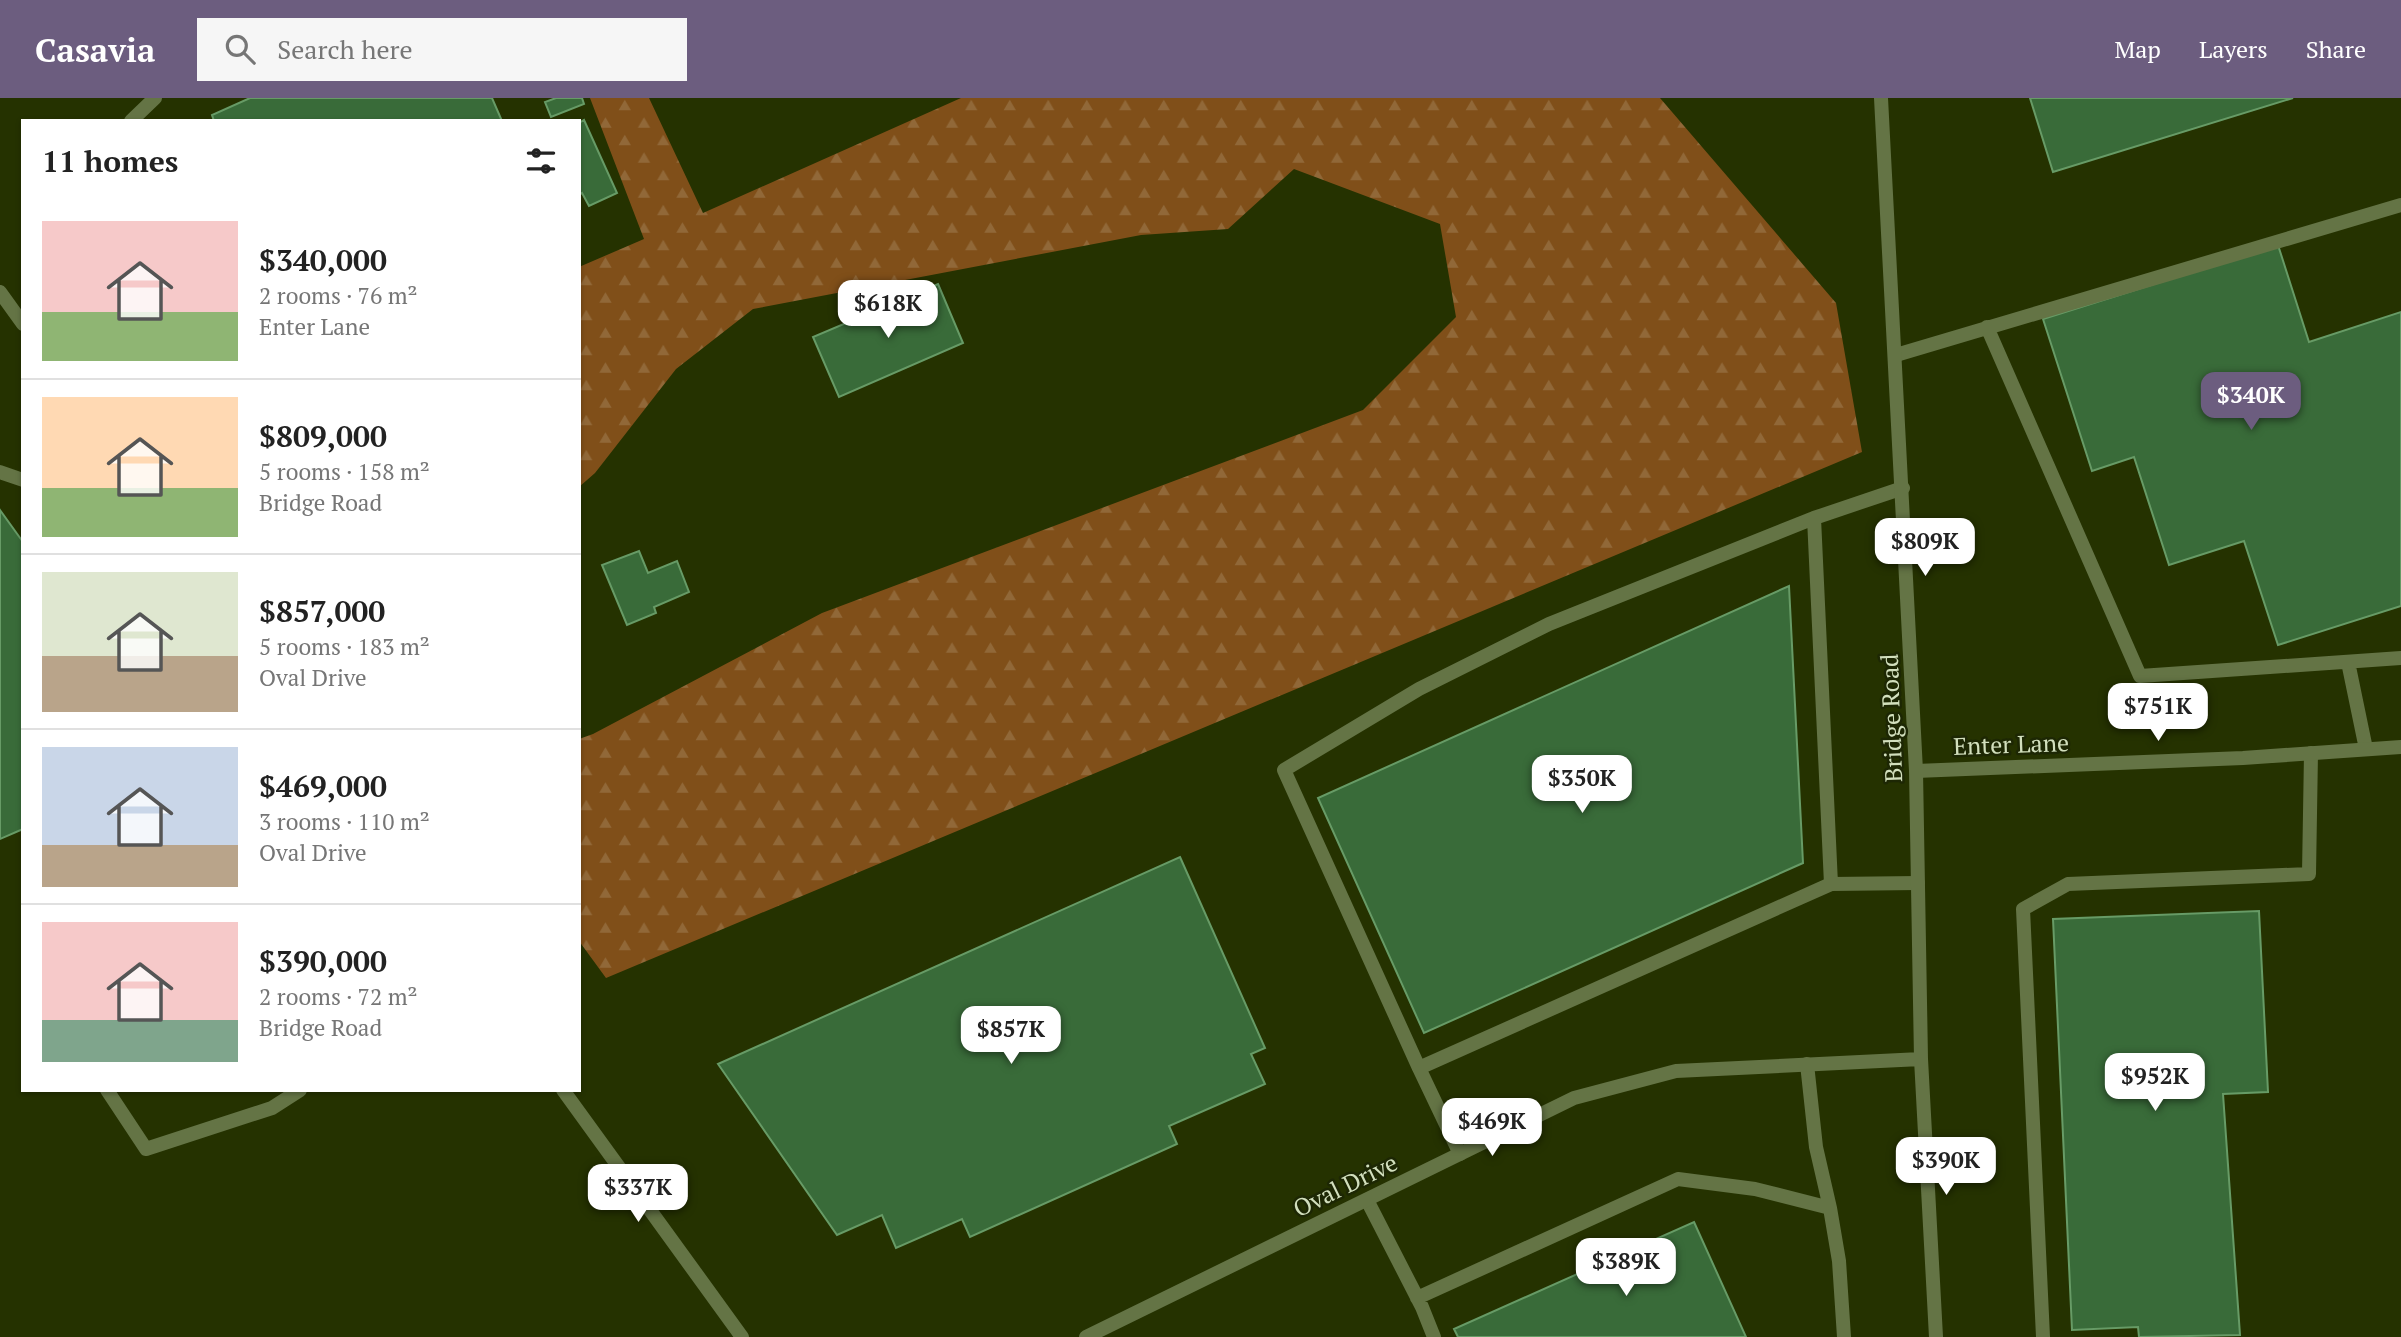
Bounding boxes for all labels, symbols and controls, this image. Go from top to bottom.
search box [197,18,687,81]
text: Casavia [35,28,155,71]
icon: search [221,30,259,68]
text: Search here [277,32,413,66]
text: Map [2114,33,2161,65]
text: Layers [2199,33,2268,65]
text: Share [2306,33,2366,65]
text: 11 homes [42,141,178,181]
icon: filters [522,142,560,180]
text: $340,000 [259,240,387,280]
icon: home [98,249,182,333]
text: 2 rooms · 76 m² [259,280,418,311]
pin: $618K [839,280,937,340]
text: $618K [854,287,922,318]
text: Enter Lane [259,311,370,342]
pin: $340K [2202,372,2300,432]
text: $340K [2217,379,2285,410]
text: $809,000 [259,416,387,456]
icon: home [98,425,182,509]
text: 5 rooms · 158 m² [259,456,430,487]
text: Bridge Road [259,487,382,518]
pin: $809K [1876,518,1974,578]
text: $809K [1891,525,1959,556]
text: $857,000 [259,591,385,631]
icon: home [98,600,182,684]
text: 5 rooms · 183 m² [259,631,430,662]
street label: Bridge Road [1873,653,1909,783]
text: Oval Drive [259,662,367,693]
pin: $751K [2109,684,2207,743]
text: $751K [2124,690,2192,721]
street label: Enter Lane [1953,726,2069,762]
pin: $350K [1533,756,1631,815]
text: $350K [1548,762,1616,793]
text: $469,000 [259,766,387,806]
icon: home [98,775,182,859]
text: 3 rooms · 110 m² [259,806,430,837]
text: Oval Drive [259,837,367,868]
text: $390,000 [259,941,387,981]
icon: home [98,950,182,1034]
text: 2 rooms · 72 m² [259,981,418,1012]
pin: $857K [962,1006,1060,1066]
text: Bridge Road [259,1012,382,1043]
text: $857K [977,1013,1045,1044]
pin: $952K [2106,1054,2204,1113]
text: $952K [2121,1060,2189,1091]
pin: $469K [1443,1098,1541,1158]
text: $469K [1458,1105,1526,1136]
pin: $390K [1897,1138,1995,1197]
text: $390K [1912,1144,1980,1175]
street label: Oval Drive [1287,1146,1403,1224]
pin: $337K [589,1164,687,1224]
text: $337K [604,1171,672,1202]
pin: $389K [1577,1238,1675,1298]
text: $389K [1592,1245,1660,1276]

